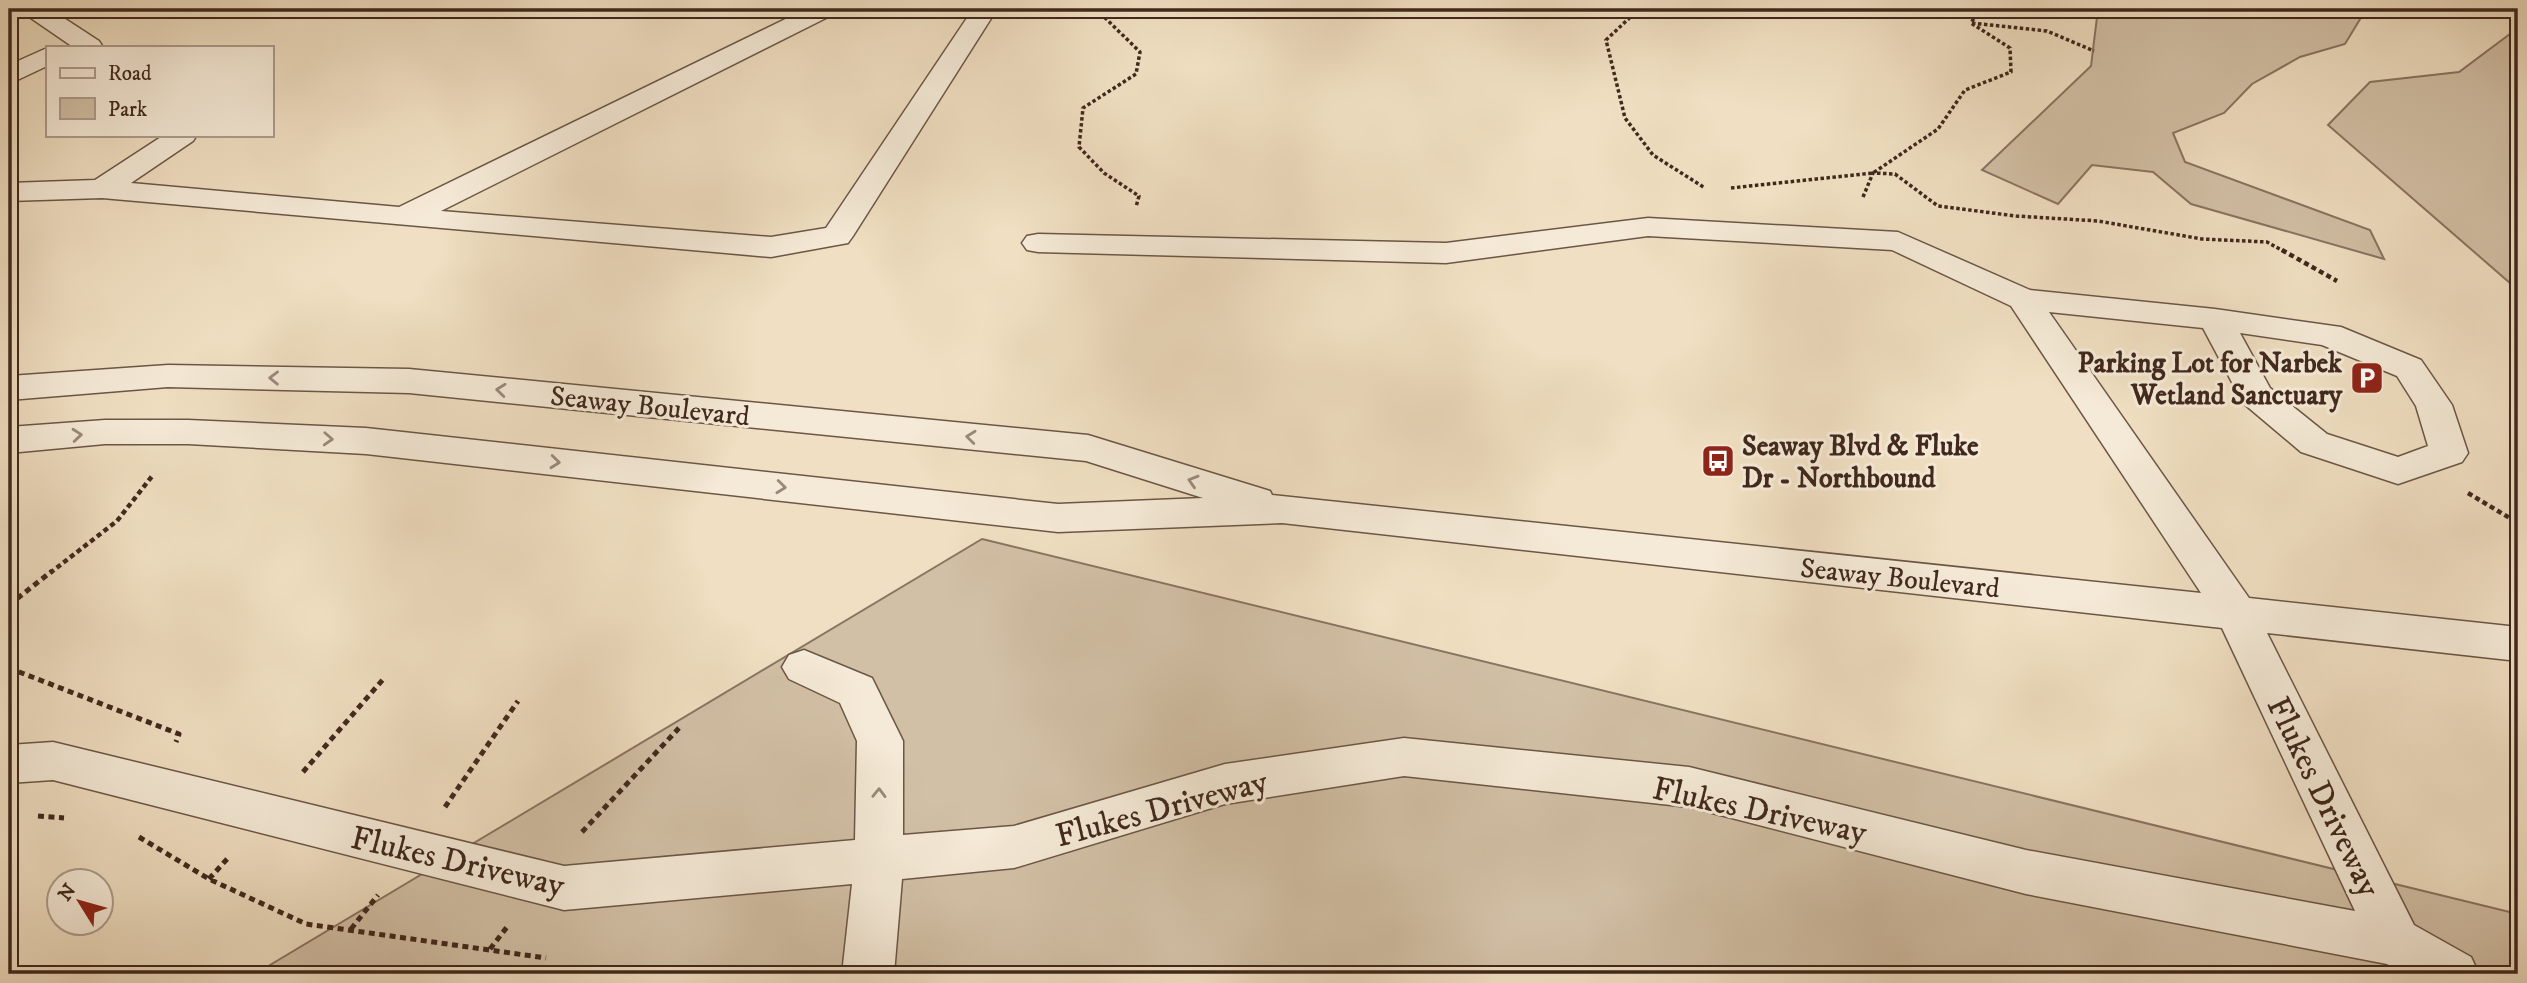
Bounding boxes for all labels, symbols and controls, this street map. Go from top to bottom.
legend [46,46,273,136]
text: Road [108,61,152,87]
text: Park [108,97,148,123]
place label: Parking Lot for Narbek Wetland Sanctuary [2078,346,2343,413]
parking icon: Parking Lot for Narbek Wetland Sanctuary [2348,359,2386,397]
one-way arrow [268,370,279,386]
street label: Seaway Boulevard [548,379,751,434]
one-way arrow [495,383,506,398]
one-way arrow [72,428,83,443]
place label: Seaway Blvd & Fluke Dr - Northbound [1742,429,1979,496]
one-way arrow [965,430,976,445]
one-way arrow [323,431,334,446]
bus stop icon: Seaway Blvd & Fluke Dr - Northbound [1699,442,1737,480]
one-way arrow [549,454,561,469]
one-way arrow [1187,475,1199,490]
one-way arrow [776,479,787,494]
street label: Seaway Boulevard [1798,551,2001,606]
street label: Flukes Driveway [2257,690,2389,904]
street label: Flukes Driveway [1051,761,1272,857]
street label: Flukes Driveway [1649,769,1871,854]
one-way arrow [872,787,887,798]
street label: Flukes Driveway [347,818,568,907]
north arrow [46,867,116,937]
text: N [54,879,82,906]

